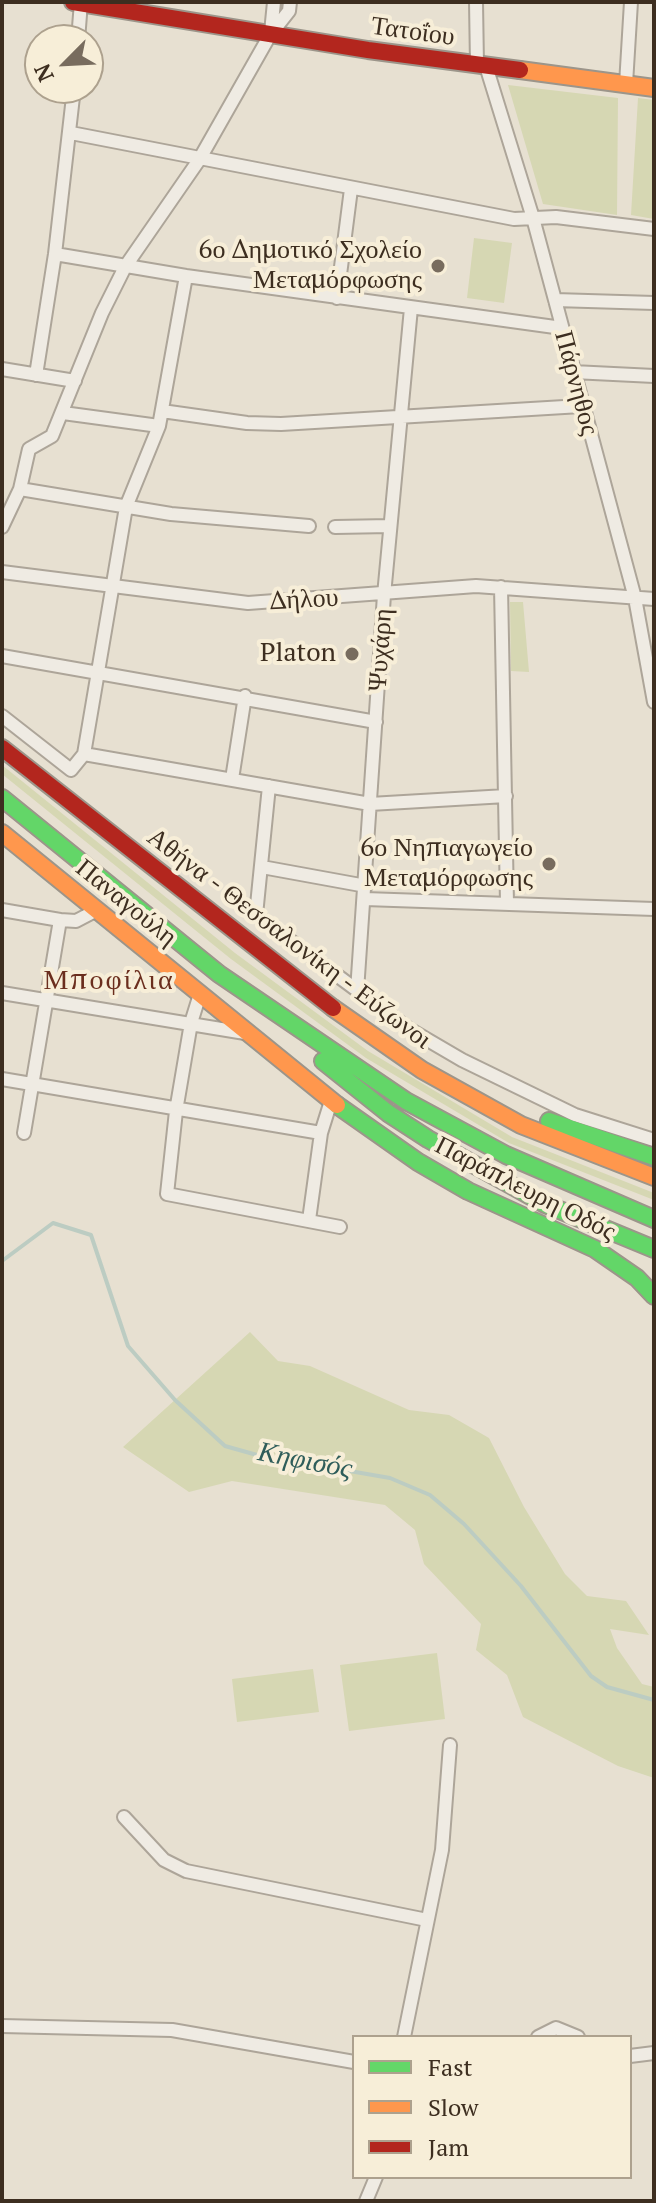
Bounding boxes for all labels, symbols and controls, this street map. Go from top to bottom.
street label: Τατοΐου [369,11,457,53]
north arrow [24,24,104,104]
text: N [27,60,60,87]
place label: 6ο Δημοτικό Σχολείο Μεταμόρφωσης [199,235,422,296]
marker: 6ο Δημοτικό Σχολείο Μεταμόρφωσης [429,257,447,275]
street label: Πάρνηθος [547,328,605,438]
street label: Δήλου [269,583,339,617]
street label: Ψυχάρη [363,607,399,693]
place label: Platon [260,638,336,670]
marker: Platon [343,645,361,663]
street label: Αθήνα - Θεσσαλονίκη - Εύζωνοι [141,822,437,1056]
place label: 6ο Νηπιαγωγείο Μεταμόρφωσης [360,833,533,894]
street label: Παναγούλη [69,853,183,953]
marker: 6ο Νηπιαγωγείο Μεταμόρφωσης [540,855,558,873]
district label: Μποφίλια [43,964,175,998]
street label: Παράπλευρη Οδός [429,1130,621,1248]
water label: Κηφισός [255,1435,355,1487]
legend [352,2035,632,2179]
text: Fast [428,2051,472,2083]
text: Slow [428,2091,479,2123]
text: Jam [428,2131,469,2163]

